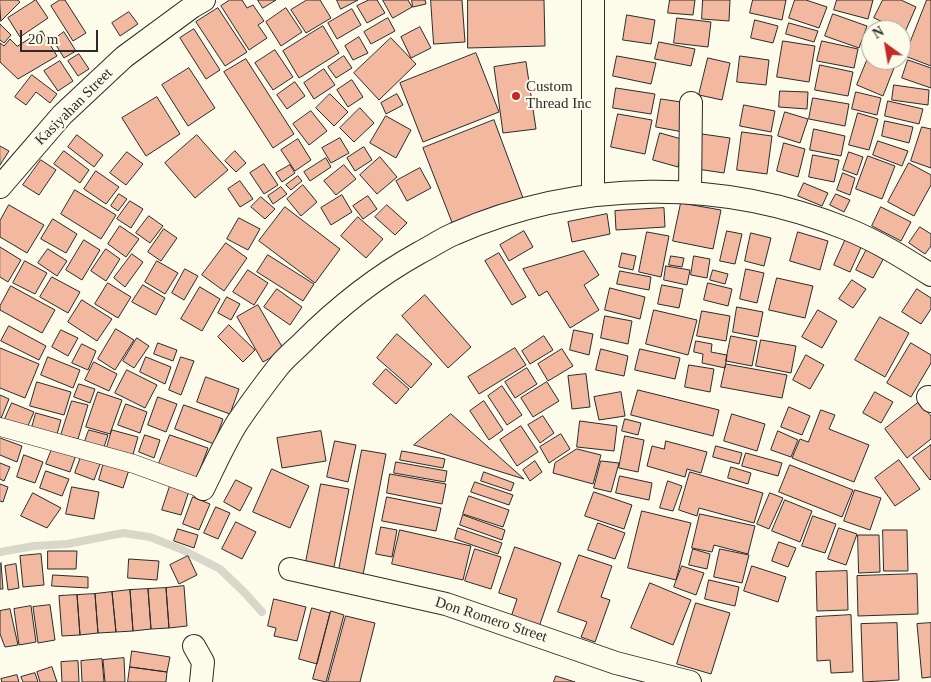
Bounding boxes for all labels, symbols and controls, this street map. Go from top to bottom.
scale bar [22,20,100,52]
north arrow [861,20,911,70]
text: N [870,24,887,42]
text: 20 m [28,31,58,47]
street label: Kasiyahan Street [32,65,116,149]
place label: Custom Thread Inc [526,78,591,113]
marker: Custom Thread Inc [510,90,522,102]
street label: Don Romero Street [433,593,549,647]

